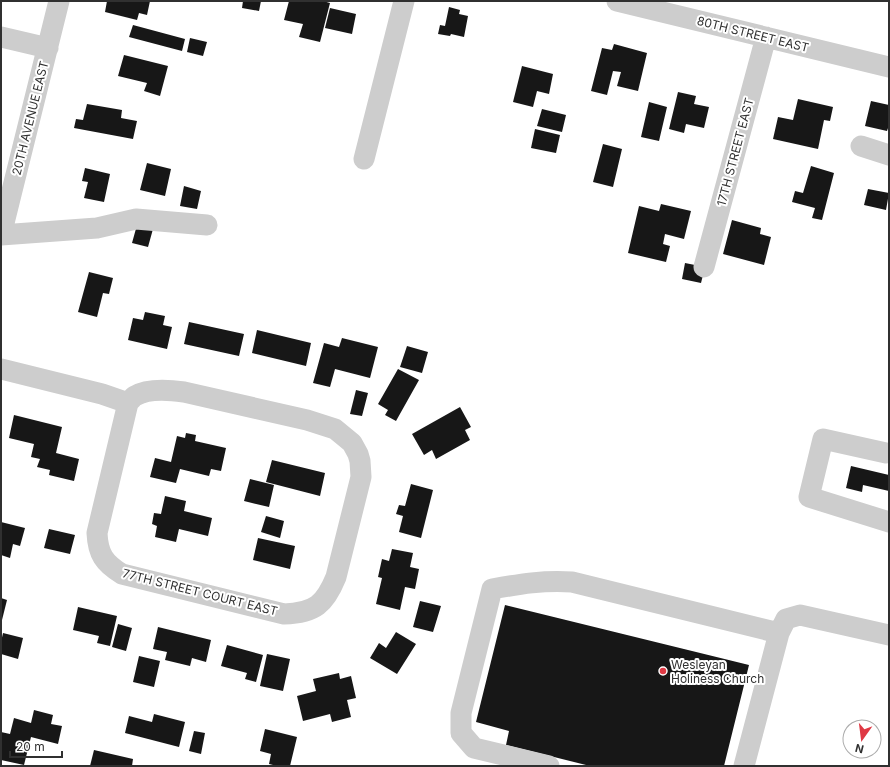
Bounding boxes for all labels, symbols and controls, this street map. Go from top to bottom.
street label: 80TH STREET EAST [696,13,811,55]
street label: 20TH AVENUE EAST [9,59,52,177]
street label: 17TH STREET EAST [713,96,757,208]
street label: 77TH STREET COURT EAST [121,565,279,619]
place label: Wesleyan Holiness Church [671,657,764,686]
marker: Wesleyan Holiness Church [658,666,668,676]
north arrow [842,719,882,759]
scale bar [10,733,62,759]
text: 20 m [16,739,45,754]
text: N [854,741,865,757]

